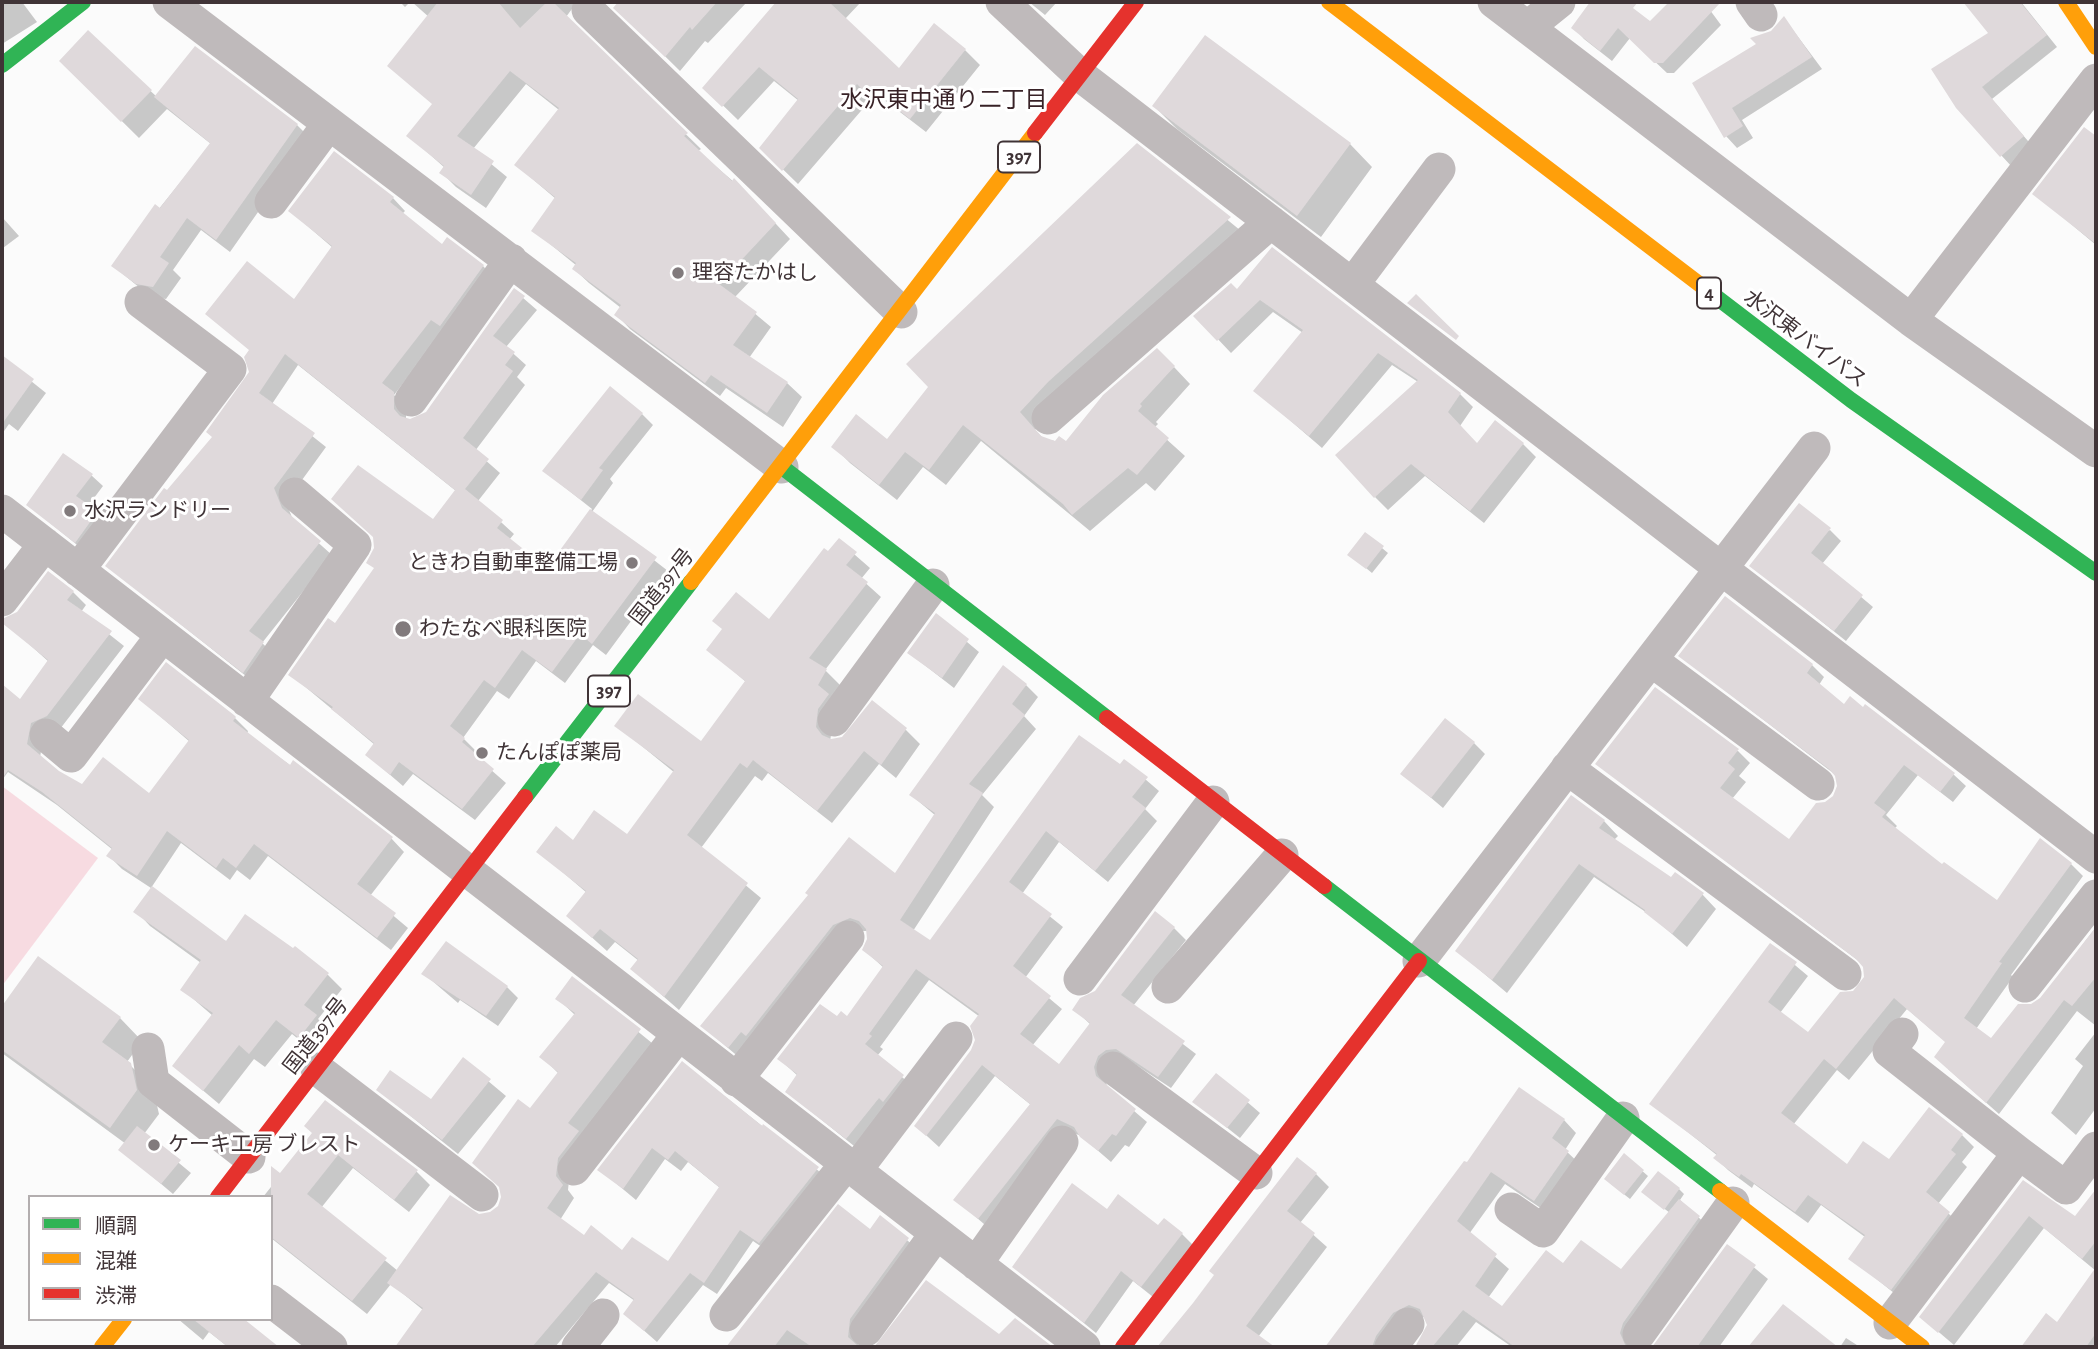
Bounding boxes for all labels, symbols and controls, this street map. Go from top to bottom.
district label: 水沢東中通り二丁目 [841,86,1047,114]
road number: 397 [998,141,1040,172]
place label: 理容たかはし [692,260,818,286]
marker: 理容たかはし [670,265,686,281]
road number: 4 [1697,278,1721,308]
street label: 水沢東バイパス [1739,285,1871,393]
place label: 水沢ランドリー [84,498,231,524]
marker: 水沢ランドリー [62,503,78,519]
street label: 国道397号 [624,544,700,630]
place label: ときわ自動車整備工場 [408,550,618,576]
marker: ときわ自動車整備工場 [624,555,640,571]
place label: わたなべ眼科医院 [419,616,587,642]
marker: わたなべ眼科医院 [393,619,413,639]
road number: 397 [588,676,630,706]
place label: たんぽぽ薬局 [496,740,622,766]
marker: たんぽぽ薬局 [474,745,490,761]
street label: 国道397号 [278,993,354,1079]
place label: ケーキ工房 ブレスト [168,1132,360,1158]
marker: ケーキ工房 ブレスト [146,1137,162,1153]
legend [28,1195,273,1321]
text: 順調 [95,1216,137,1237]
text: 混雑 [95,1251,137,1272]
text: 渋滞 [95,1286,137,1307]

